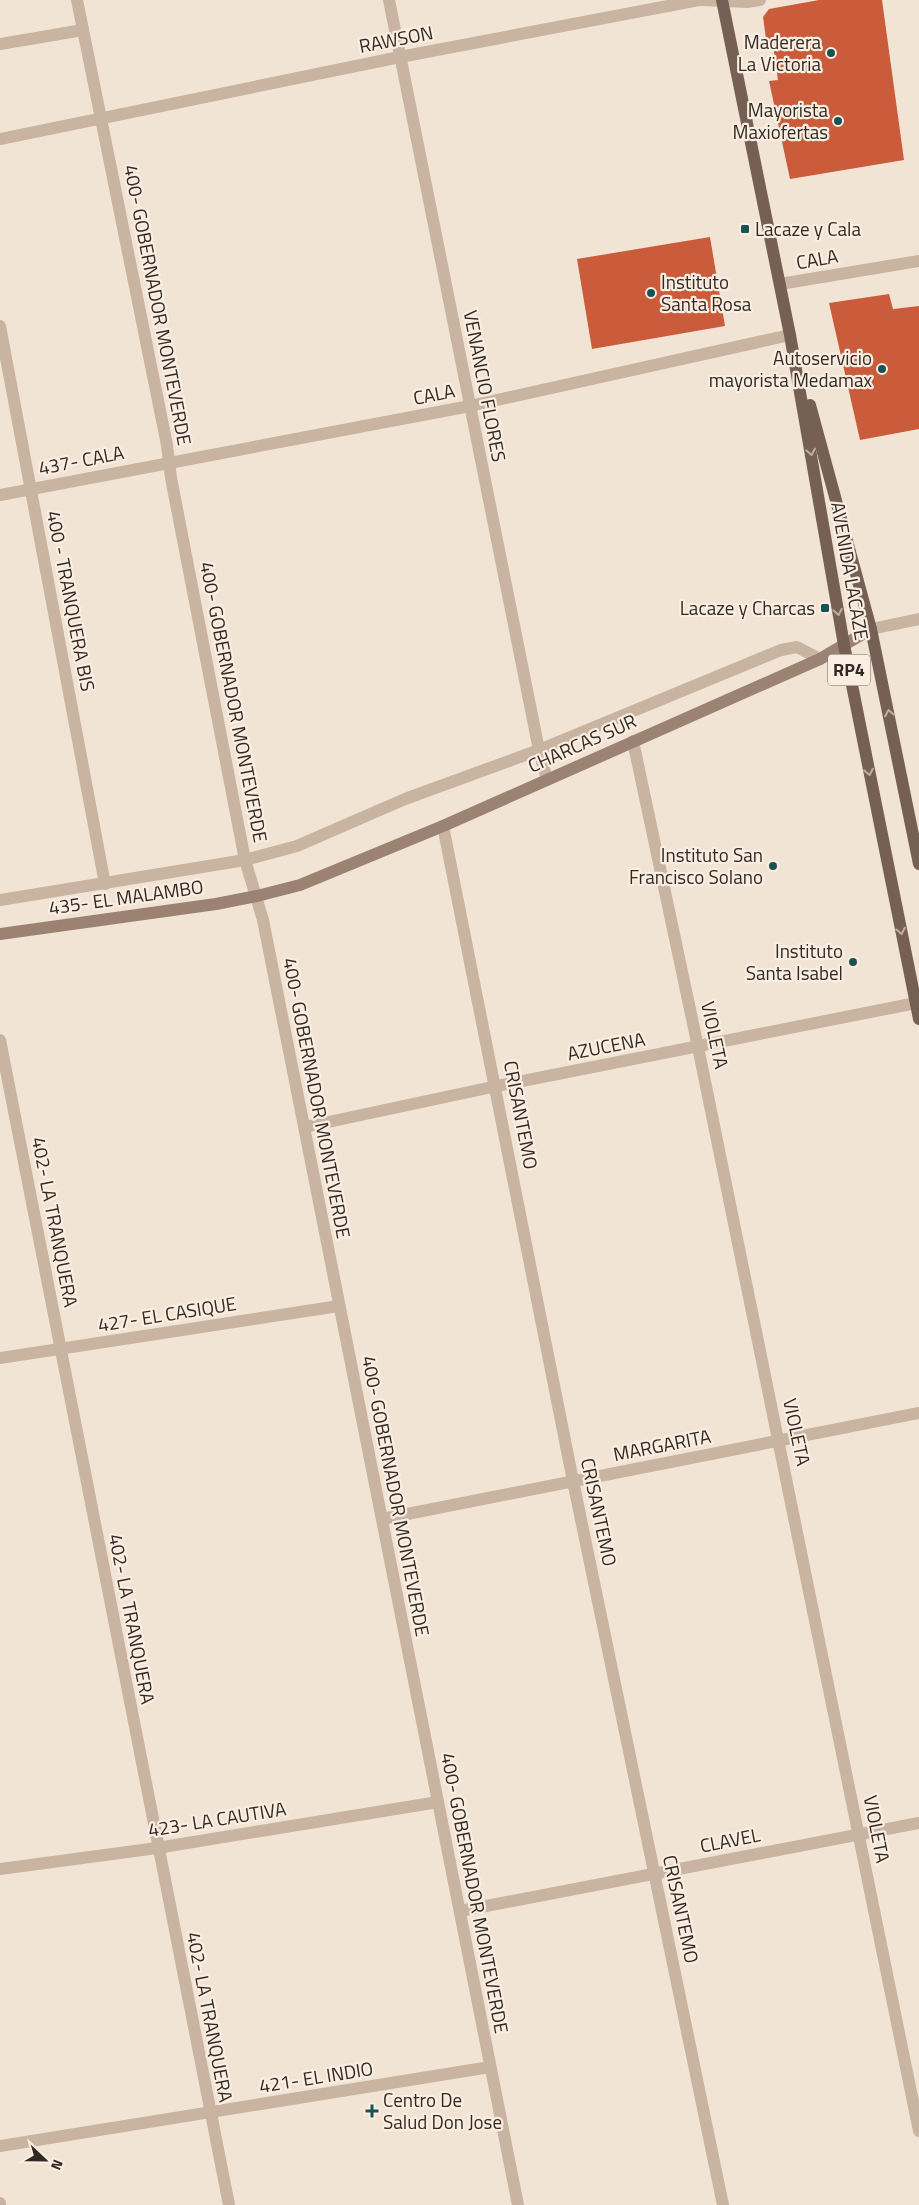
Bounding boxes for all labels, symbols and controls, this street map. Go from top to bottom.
street label: RAWSON [356,17,435,60]
place label: Maderera La Victoria [738,27,821,78]
marker: Maderera La Victoria [825,47,837,59]
place label: Mayorista Maxiofertas [732,95,828,146]
marker: Mayorista Maxiofertas [832,115,844,127]
street label: 400- GOBERNADOR MONTEVERDE [117,162,200,448]
place label: Lacaze y Cala [755,214,861,243]
marker: Lacaze y Cala [739,223,751,235]
street label: CALA [794,241,840,276]
place label: Instituto Santa Rosa [661,267,752,318]
marker: Instituto Santa Rosa [645,287,657,299]
street label: VENANCIO FLORES [457,308,514,464]
place label: Autoservicio mayorista Medamax [709,343,872,394]
marker: Autoservicio mayorista Medamax [876,363,888,375]
street label: CALA [410,375,457,412]
street label: 437- CALA [36,437,126,482]
one-way arrow [805,448,815,456]
street label: AVENIDA LACAZE [824,499,877,642]
street label: 400 - TRANQUERA BIS [40,508,103,694]
street label: 400- GOBERNADOR MONTEVERDE [193,559,276,845]
place label: Lacaze y Charcas [680,593,815,622]
marker: Lacaze y Charcas [819,602,831,614]
one-way arrow [833,608,843,616]
road number: RP4 [828,654,870,686]
street label: CHARCAS SUR [523,706,641,779]
one-way arrow [884,709,894,718]
one-way arrow [864,767,874,776]
place label: Instituto San Francisco Solano [629,840,763,891]
marker: Instituto San Francisco Solano [767,860,779,872]
street label: 435- EL MALAMBO [47,871,205,922]
one-way arrow [895,926,906,935]
place label: Instituto Santa Isabel [746,936,843,987]
street label: 400- GOBERNADOR MONTEVERDE [276,955,359,1241]
marker: Instituto Santa Isabel [847,956,859,968]
street label: VIOLETA [694,998,737,1071]
street label: AZUCENA [564,1024,647,1067]
street label: CRISANTEMO [497,1058,546,1172]
street label: 402- LA TRANQUERA [25,1134,86,1310]
street label: 427- EL CASIQUE [96,1288,238,1339]
street label: 400- GOBERNADOR MONTEVERDE [355,1353,438,1639]
street label: VIOLETA [776,1395,819,1468]
street label: MARGARITA [611,1421,713,1468]
street label: CRISANTEMO [574,1455,625,1569]
street label: 402- LA TRANQUERA [102,1531,163,1707]
street label: 400- GOBERNADOR MONTEVERDE [434,1750,517,2036]
street label: 423- LA CAUTIVA [146,1793,288,1844]
street label: VIOLETA [857,1793,898,1865]
street label: CLAVEL [697,1819,763,1860]
street label: CRISANTEMO [656,1852,707,1966]
street label: 402- LA TRANQUERA [180,1929,241,2105]
street label: 421- EL INDIO [257,2053,375,2100]
place label: Centro De Salud Don Jose [383,2085,502,2136]
marker: Centro De Salud Don Jose [365,2104,379,2118]
north arrow [20,2135,70,2185]
text: N [46,2157,69,2173]

